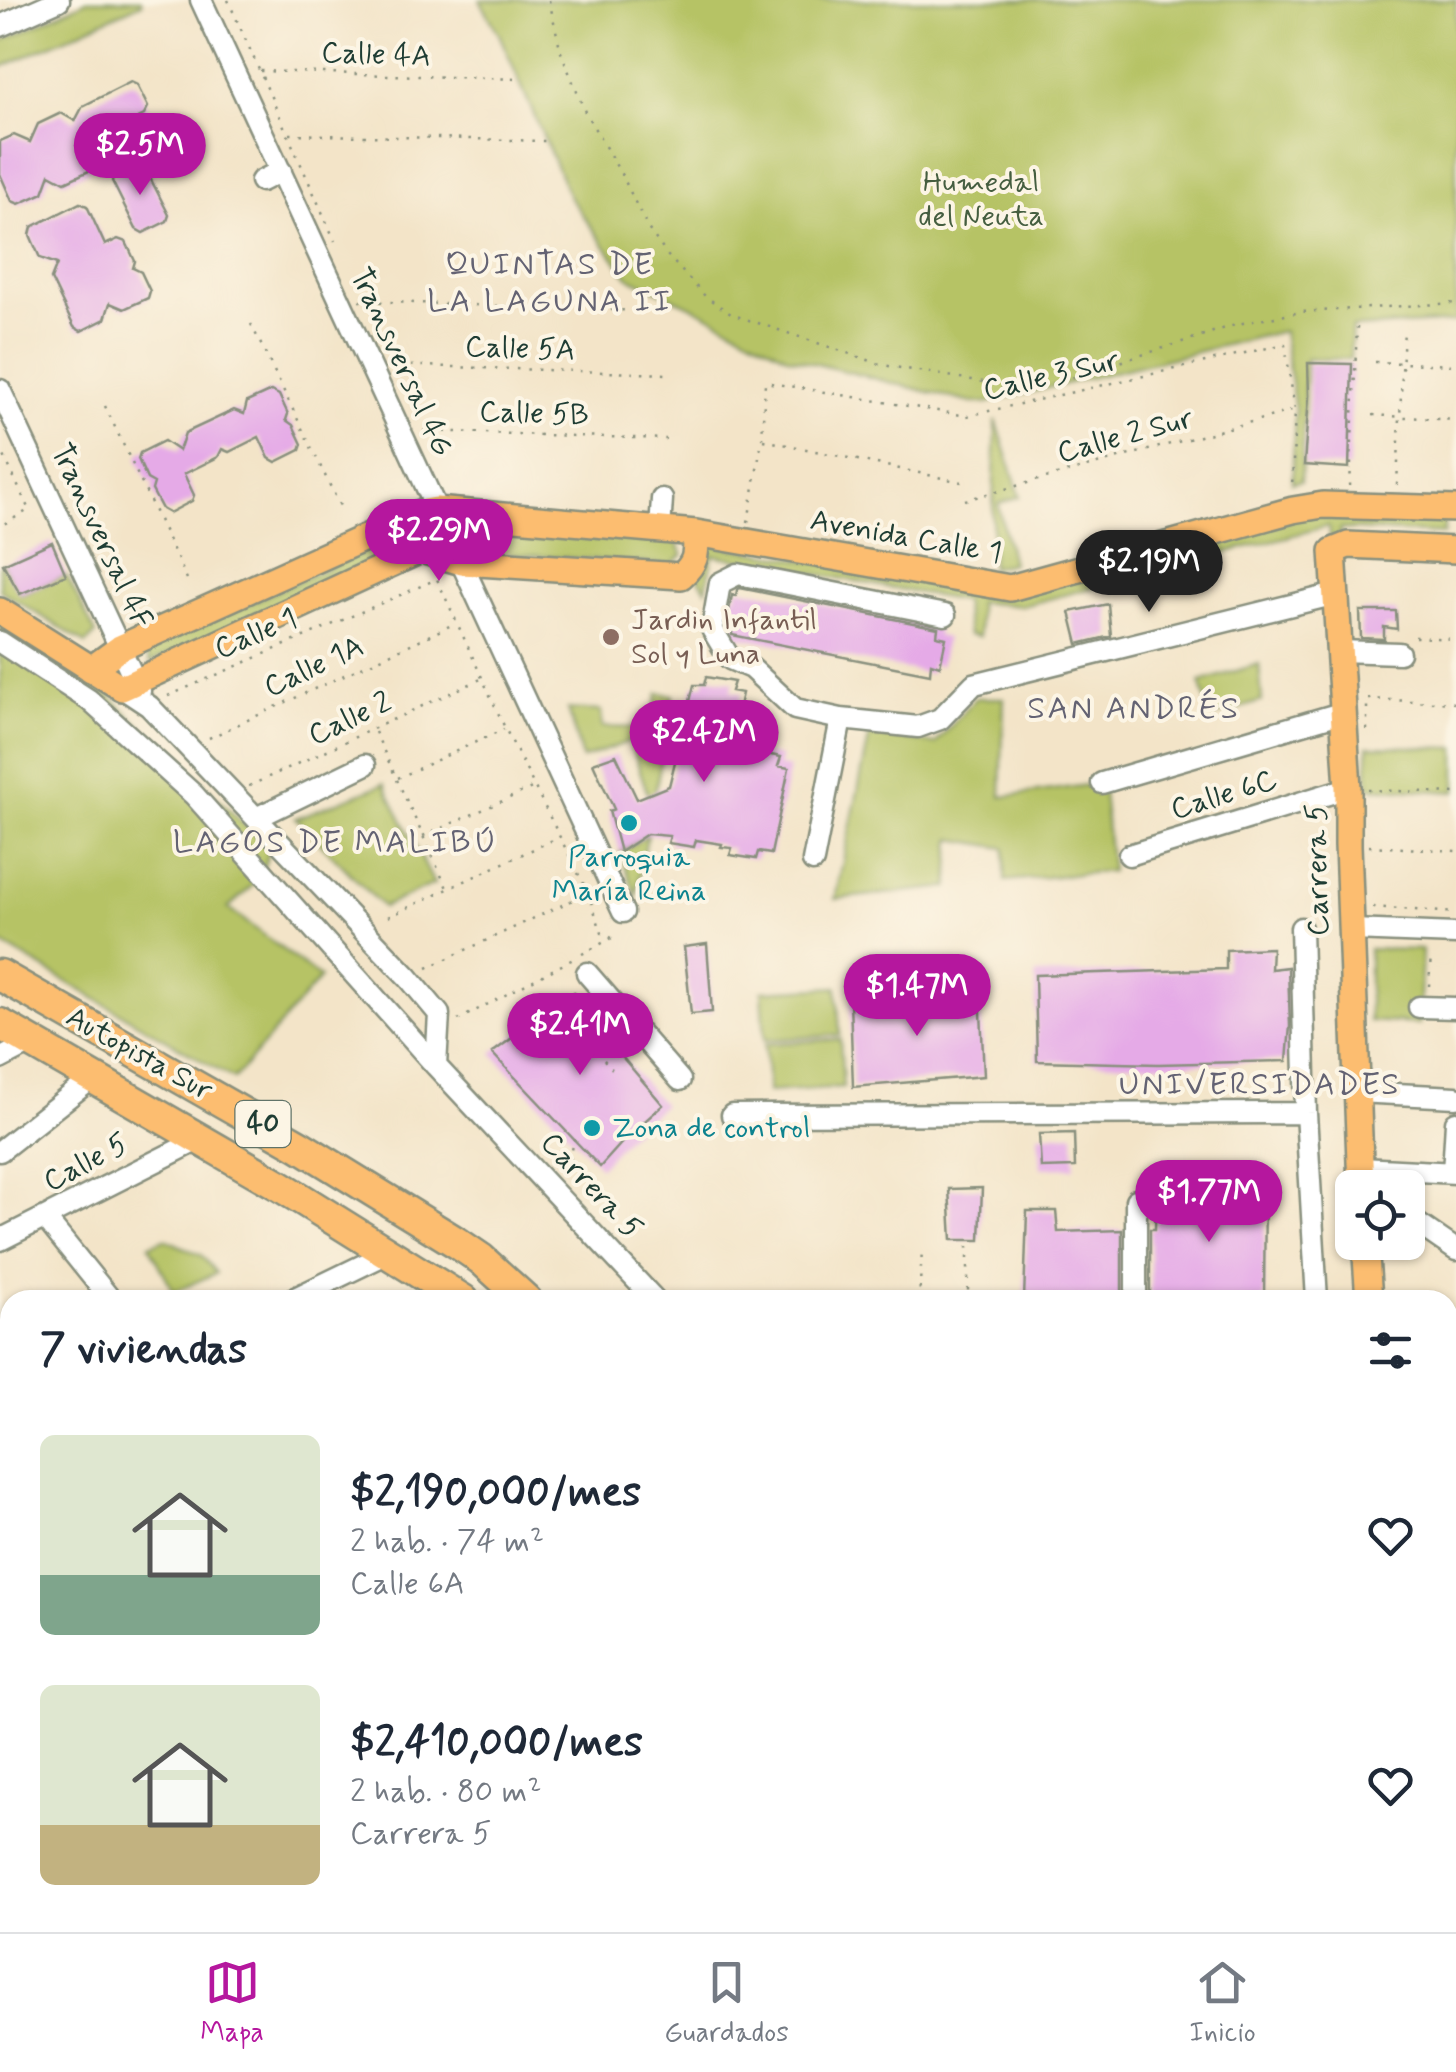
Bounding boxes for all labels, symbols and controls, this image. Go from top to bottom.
street label: Calle 4A [321,34,431,76]
pin: $2.5M [70,113,210,198]
text: $2.5M [96,124,184,166]
park label: Humedal del Neuta [918,163,1044,236]
district label: QUINTAS DE LA LAGUNA II [427,244,673,323]
street label: Transversal 4G [340,261,462,463]
street label: Calle 5A [464,328,576,370]
street label: Calle 3 Sur [980,341,1123,410]
street label: Calle 5B [479,393,589,435]
street label: Calle 2 Sur [1053,399,1198,473]
street label: Transversal 4F [41,437,161,635]
pin: $2.29M [358,499,520,584]
street label: Avenida Calle 1 [807,501,1005,573]
text: $2.29M [387,510,491,552]
pin: $2.19M [1068,530,1230,615]
text: $2.19M [1098,541,1200,583]
street label: Calle 1 [209,599,303,669]
place label: Jardin Infantil Sol y Luna [631,601,817,674]
marker: Jardin Infantil Sol y Luna [600,626,622,648]
street label: Calle 1A [258,627,370,707]
street label: Calle 2 [302,683,398,755]
district label: SAN ANDRÉS [1027,688,1241,730]
pin: $2.42M [623,700,785,785]
text: $2.42M [652,711,756,753]
street label: Calle 6C [1166,760,1282,830]
street label: Carrera 5 [1297,803,1339,937]
marker: Parroquia María Reina [618,812,640,834]
district label: LAGOS DE MALIBÚ [173,822,499,864]
place label: Parroquia María Reina [552,838,706,911]
pin: $1.47M [836,954,998,1039]
text: $1.47M [866,965,968,1007]
pin: $2.41M [499,993,661,1078]
street label: Autopista Sur [59,998,220,1111]
text: $2.41M [529,1004,631,1046]
district label: UNIVERSIDADES [1119,1064,1401,1106]
road number: 40 [236,1101,290,1147]
place label: Zona de control [612,1109,810,1148]
marker: Zona de control [581,1117,603,1139]
street label: Carrera 5 [532,1124,650,1248]
street label: Calle 5 [37,1125,135,1201]
pin: $1.77M [1128,1160,1290,1245]
map controls [1335,1170,1425,1260]
button: locate [1335,1170,1425,1260]
text: $1.77M [1157,1171,1261,1213]
text: 7 viviendas [40,1323,247,1378]
icon: filters [1363,1323,1418,1378]
text: $2,190,000/mes [350,1466,641,1521]
icon: home [120,1475,240,1595]
icon: heart [1363,1508,1418,1563]
text: 2 hab. · 74 m² [350,1521,544,1563]
text: Calle 6A [350,1563,465,1605]
text: $2,410,000/mes [350,1716,643,1771]
icon: home [120,1725,240,1845]
icon: heart [1363,1758,1418,1813]
text: 2 hab. · 80 m² [350,1771,541,1813]
text: Carrera 5 [350,1813,491,1855]
tab: Mapa [200,1955,264,2052]
tab: Guardados [664,1955,789,2052]
tab: Inicio [1189,1955,1256,2052]

